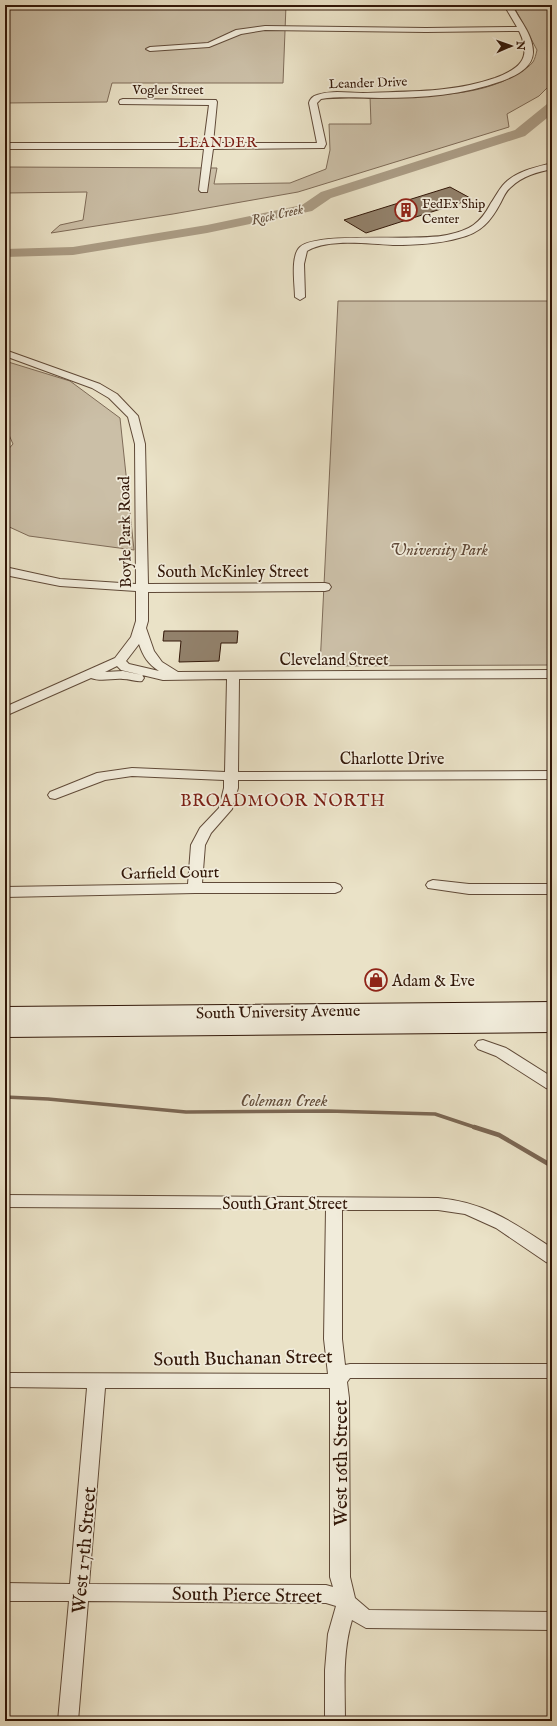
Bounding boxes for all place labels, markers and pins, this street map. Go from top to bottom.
place label: FedEx Ship Center [422,196,485,228]
building icon: FedEx Ship Center [393,197,419,223]
shop icon: Adam & Eve [363,967,389,993]
place label: Adam & Eve [391,972,475,992]

